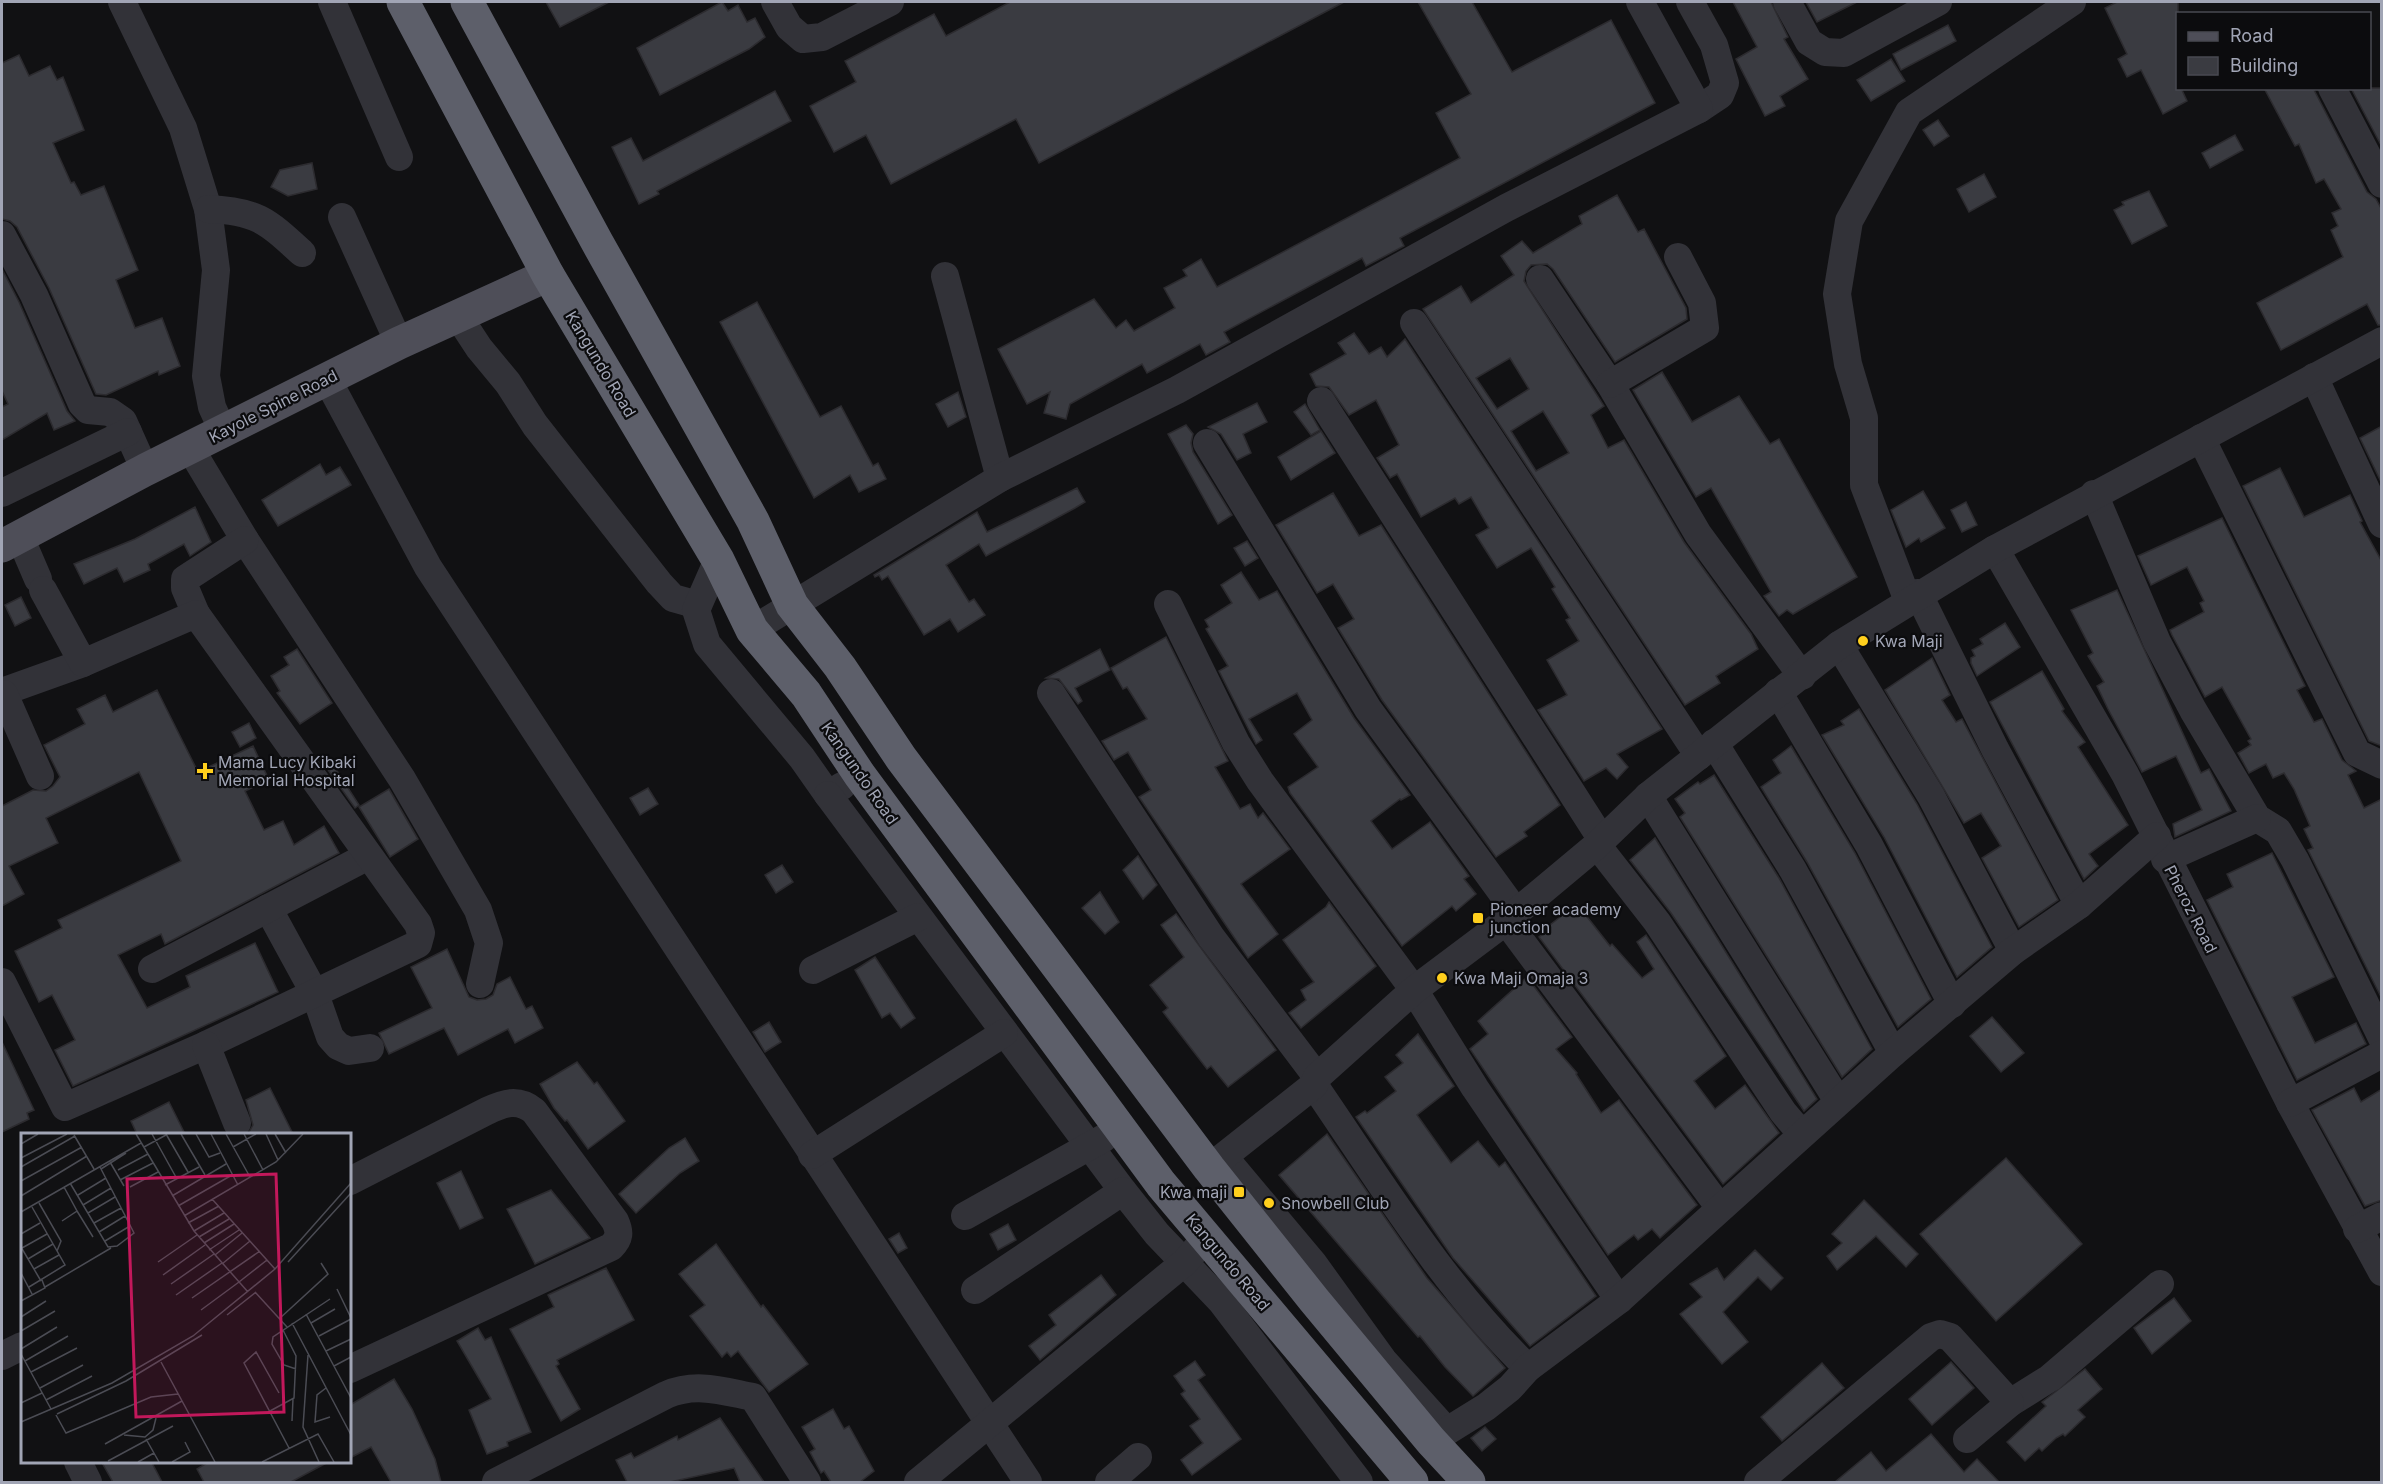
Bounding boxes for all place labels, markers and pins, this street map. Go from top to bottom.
place label: Kwa Maji [1875,631,1943,651]
marker: Kwa Maji [1856,634,1870,648]
place label: Mama Lucy Kibaki Memorial Hospital [218,752,356,790]
marker: Mama Lucy Kibaki Memorial Hospital [196,762,214,780]
place label: Pioneer academy junction [1489,899,1621,937]
marker: Pioneer academy junction [1471,911,1485,925]
place label: Kwa Maji Omaja 3 [1454,968,1589,988]
marker: Kwa Maji Omaja 3 [1435,971,1449,985]
place label: Kwa maji [1160,1182,1227,1202]
marker: Kwa maji [1232,1185,1246,1199]
place label: Snowbell Club [1281,1193,1389,1213]
marker: Snowbell Club [1262,1196,1276,1210]

